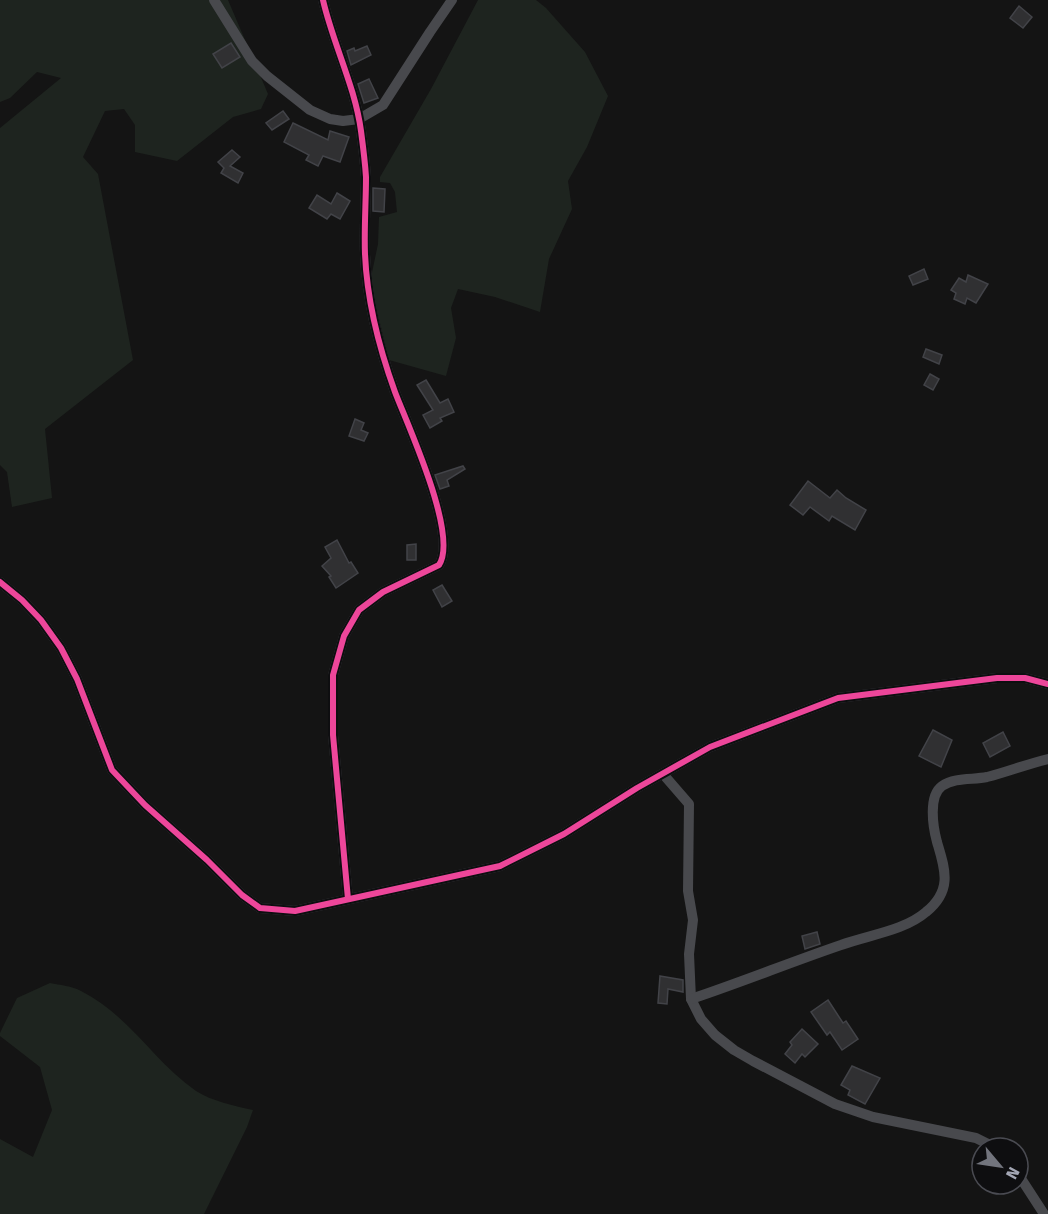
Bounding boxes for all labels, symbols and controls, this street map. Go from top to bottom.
north arrow [970,1136,1030,1196]
text: N [1002,1164,1024,1182]

